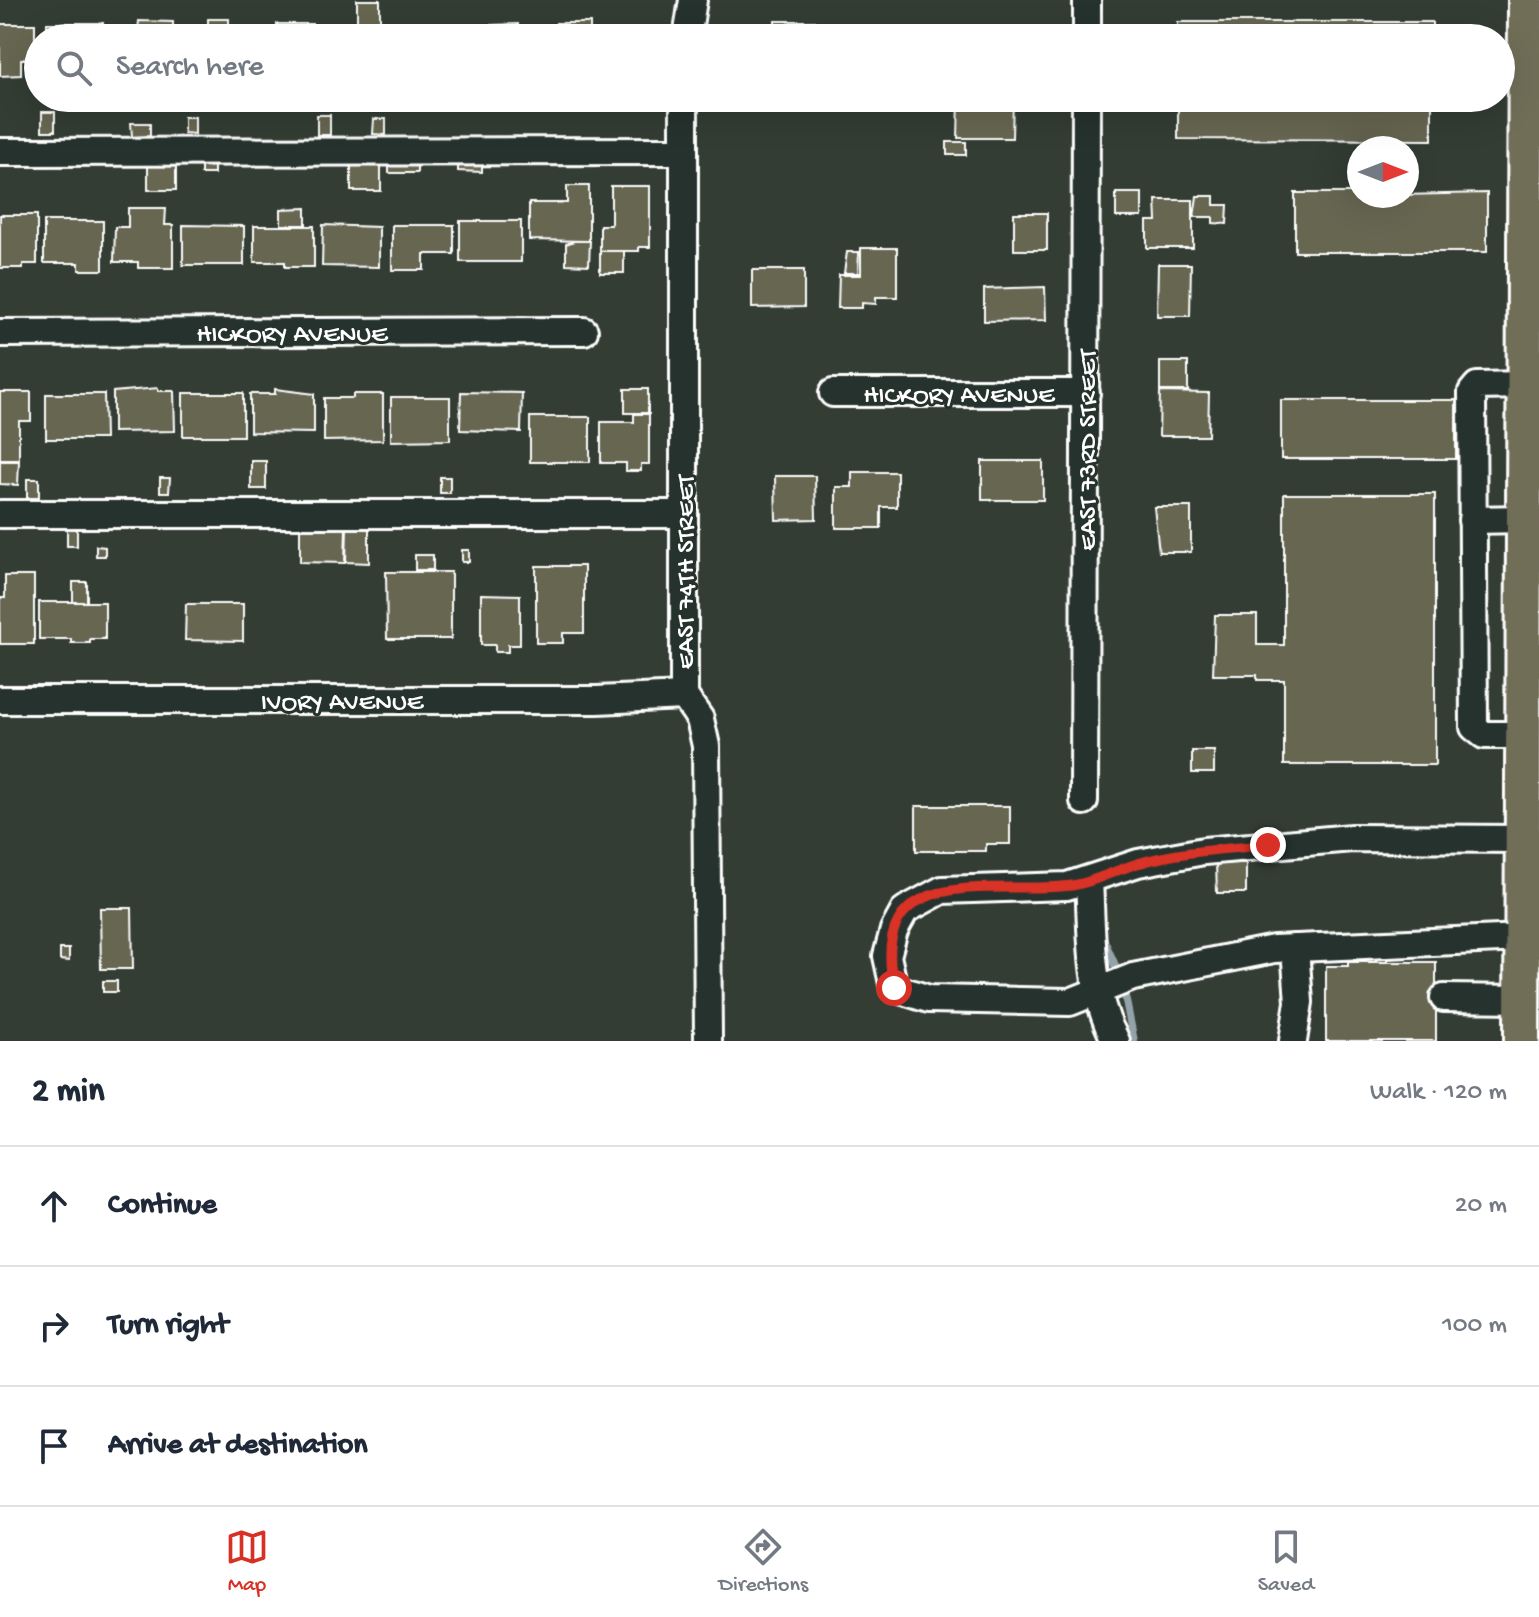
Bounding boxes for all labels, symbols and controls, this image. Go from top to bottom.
search box [24,24,1515,112]
icon: search [52,46,96,90]
text: Search here [116,51,264,86]
north arrow [1347,136,1419,208]
street label: HICKORY AVENUE [196,321,388,352]
street label: EAST 73RD STREET [1075,348,1106,551]
street label: HICKORY AVENUE [863,382,1055,413]
street label: EAST 74TH STREET [673,474,704,669]
street label: IVORY AVENUE [261,689,424,720]
route end [1250,827,1286,863]
route start [876,970,912,1006]
text: 2 min [32,1073,104,1113]
text: Walk · 120 m [1370,1078,1507,1109]
icon: ahead [32,1184,76,1228]
text: Continue [108,1189,217,1224]
text: 20 m [1455,1191,1507,1222]
icon: right [32,1304,76,1348]
text: Turn right [108,1309,228,1344]
text: 100 m [1442,1311,1507,1342]
icon: arrive [32,1424,76,1468]
text: Arrive at destination [108,1429,368,1464]
tab: Map [225,1525,269,1599]
tab: Directions [719,1525,808,1599]
tab: Saved [1258,1525,1314,1599]

